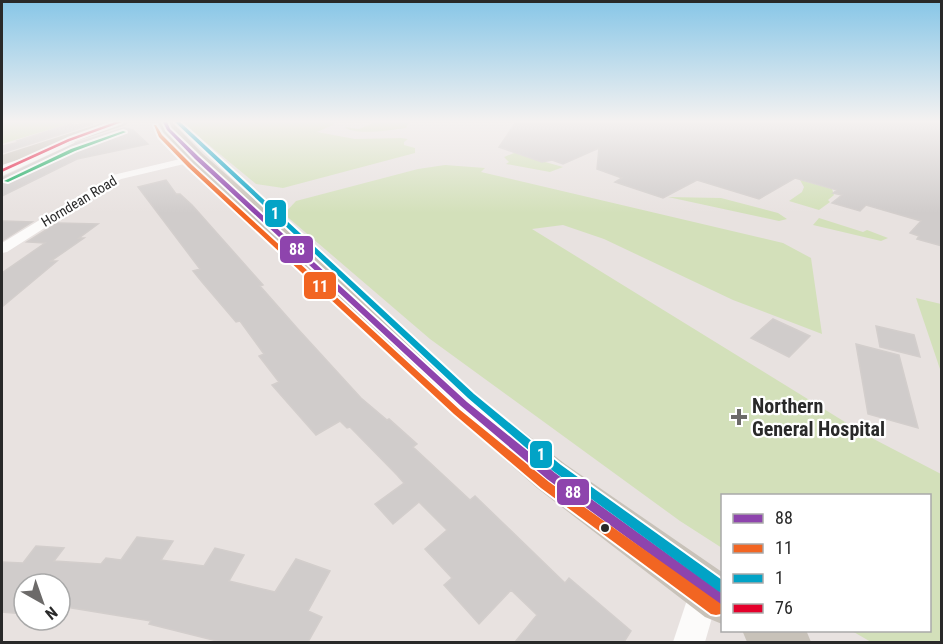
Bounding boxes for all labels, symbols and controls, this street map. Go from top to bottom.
street label: Horndean Road [38,172,120,230]
line badge: 1 [264,199,287,228]
text: 1 [271,204,279,223]
line badge: 88 [279,235,314,264]
text: 88 [289,240,305,259]
line badge: 11 [303,271,337,300]
text: 11 [312,277,328,296]
place label: Northern General Hospital [752,394,885,441]
marker: Northern General Hospital [730,408,748,426]
line badge: 1 [529,440,553,469]
text: 1 [537,445,545,464]
line badge: 88 [556,478,590,506]
text: 88 [565,483,581,502]
legend [721,494,931,632]
text: 88 [775,507,793,528]
unlabelled marker [599,522,611,534]
text: 11 [775,537,793,558]
text: 1 [775,567,784,588]
north arrow [12,572,72,632]
text: 76 [775,597,793,618]
text: N [41,603,61,624]

